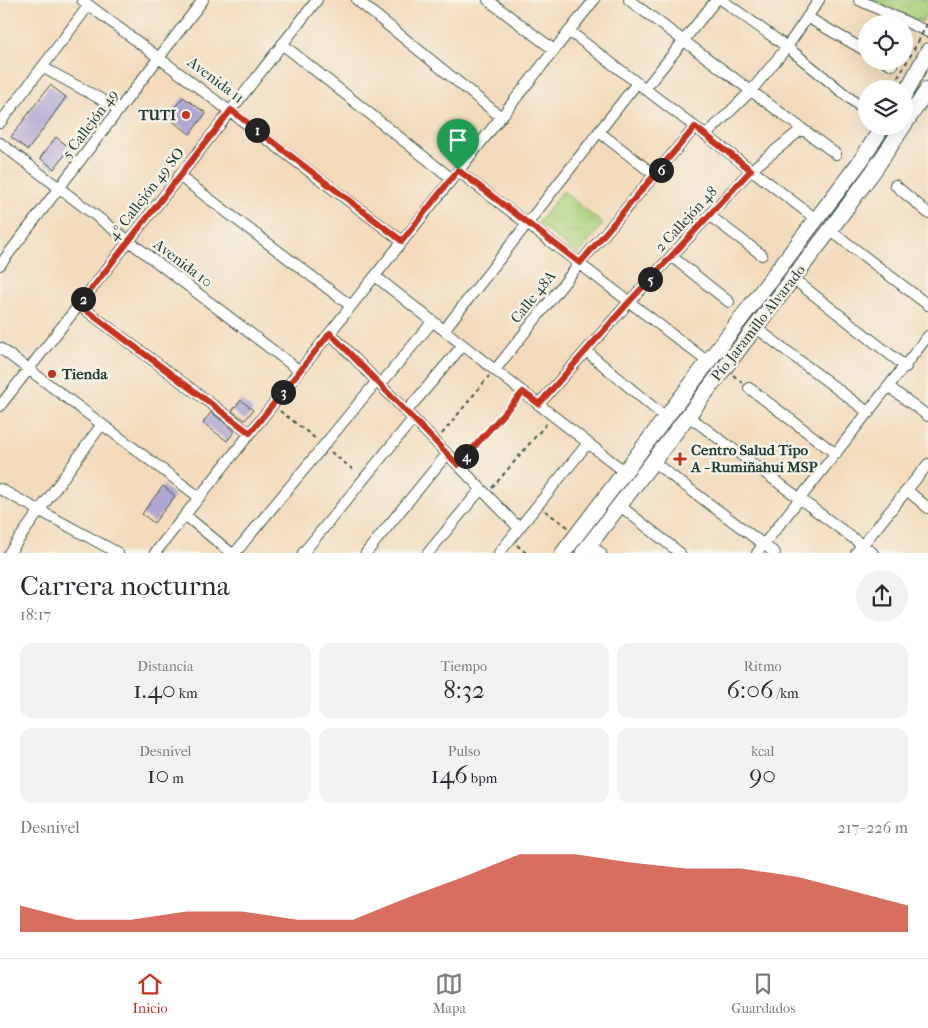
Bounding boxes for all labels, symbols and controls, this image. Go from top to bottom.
map controls [858,15,913,135]
button: locate [858,15,913,70]
street label: Avenida 11 [183,52,248,107]
button: layers [858,80,913,135]
street label: 5 Callejón 49 [58,86,122,162]
place label: TUTI [137,106,176,124]
marker: TUTI [180,109,192,121]
pin: 1 [244,118,270,142]
pin [437,119,479,170]
text: 1 [255,122,260,139]
icon: arrive [444,126,472,154]
street label: 4º Callejón 49 SO [104,144,188,244]
pin: 6 [648,158,674,182]
text: 6 [658,162,665,179]
street label: 2 Callejón 48 [651,182,721,256]
street label: Avenida 10 [149,234,216,291]
street label: Pío Jaramillo Alvarado [707,261,809,385]
pin: 5 [638,266,662,292]
street label: Calle 48A [507,267,560,327]
text: 5 [647,271,654,288]
pin: 2 [70,286,96,312]
text: 2 [80,291,87,308]
place label: Tienda [61,365,108,383]
marker: Tienda [46,368,58,380]
pin: 3 [270,380,296,404]
text: 3 [281,384,286,401]
place label: Centro Salud Tipo A - Rumiñahui MSP [690,441,818,476]
pin: 4 [454,444,478,468]
text: 4 [462,448,471,465]
marker: Centro Salud Tipo A - Rumiñahui MSP [673,452,687,466]
text: Carrera nocturna [20,569,230,602]
button: share [856,570,908,622]
text: 18:17 [20,605,51,624]
text: Distancia [137,658,193,675]
text: Tiempo [441,658,487,675]
text: Ritmo [744,658,782,675]
text: 1.40 [133,675,176,704]
text: 8:32 [443,675,485,704]
text: 6:06 [727,675,773,704]
text: km [176,685,198,702]
text: /km [773,685,799,702]
text: Desnivel [139,743,191,760]
text: Pulso [448,743,480,760]
text: kcal [751,743,774,760]
text: 10 [147,760,169,789]
text: 146 [431,760,468,789]
text: 90 [749,760,776,789]
text: m [169,770,184,787]
text: bpm [468,770,497,787]
text: Desnivel [20,818,80,837]
text: 217–226 m [838,818,908,837]
tab: Inicio [133,970,168,1017]
tab: Mapa [433,970,466,1017]
tab: Guardados [731,970,795,1017]

